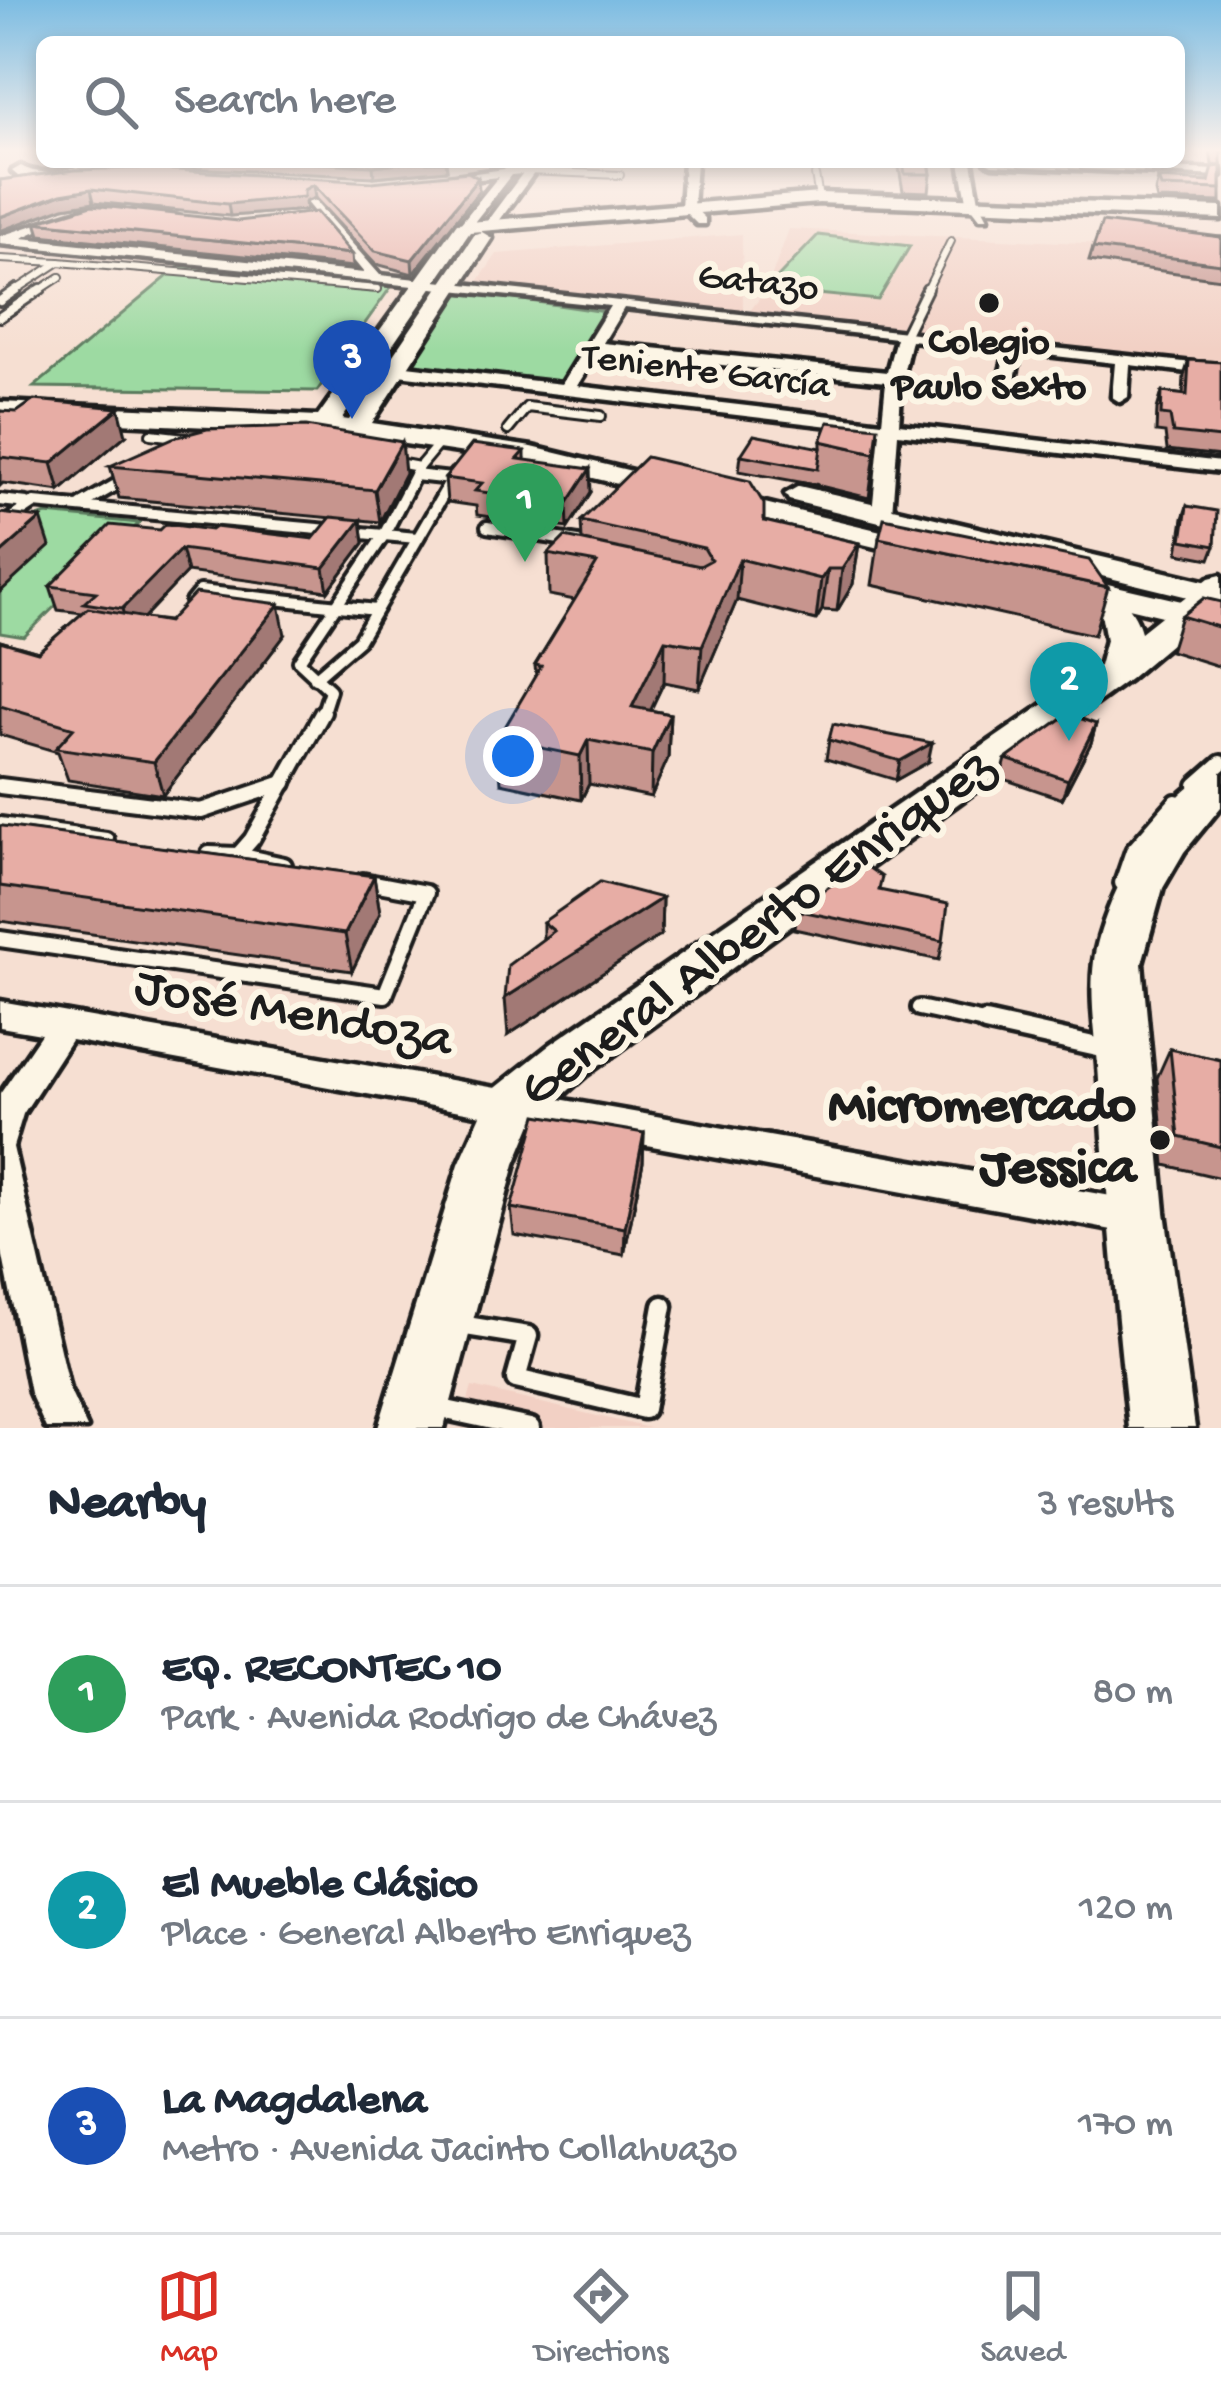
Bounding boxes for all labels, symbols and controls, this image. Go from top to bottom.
search box [36,36,1185,168]
icon: search [78,69,144,135]
text: Search here [174,76,396,129]
street label: Gatazo [695,256,821,314]
marker: Colegio Paulo Sexto [976,290,1002,316]
pin: 3 [313,320,391,419]
place label: Colegio Paulo Sexto [890,322,1086,413]
street label: Teniente García [577,336,834,412]
pin: 1 [486,463,564,562]
pin: 2 [1030,642,1108,741]
your location [483,726,543,786]
street label: General Alberto Enriquez [509,736,1010,1125]
street label: José Mendoza [129,957,459,1076]
place label: Micromercado Jessica [828,1077,1139,1203]
marker: Micromercado Jessica [1147,1127,1173,1153]
text: Nearby [48,1476,206,1536]
text: 3 results [1038,1483,1173,1529]
text: EQ. RECONTEC 10 [162,1644,502,1697]
text: 1 [79,1671,95,1717]
text: 80 m [1093,1671,1173,1717]
text: Park · Avenida Rodrigo de Chávez [162,1697,716,1743]
text: El Mueble Clásico [162,1860,478,1913]
text: 2 [77,1887,97,1933]
text: 120 m [1079,1887,1173,1933]
text: Place · General Alberto Enriquez [162,1913,690,1959]
text: La Magdalena [162,2076,427,2129]
text: 3 [77,2103,97,2149]
text: 170 m [1078,2103,1173,2149]
text: Metro · Avenida Jacinto Collahuazo [162,2129,737,2175]
tab: Map [156,2263,222,2373]
tab: Directions [534,2263,668,2373]
tab: Saved [980,2263,1065,2373]

